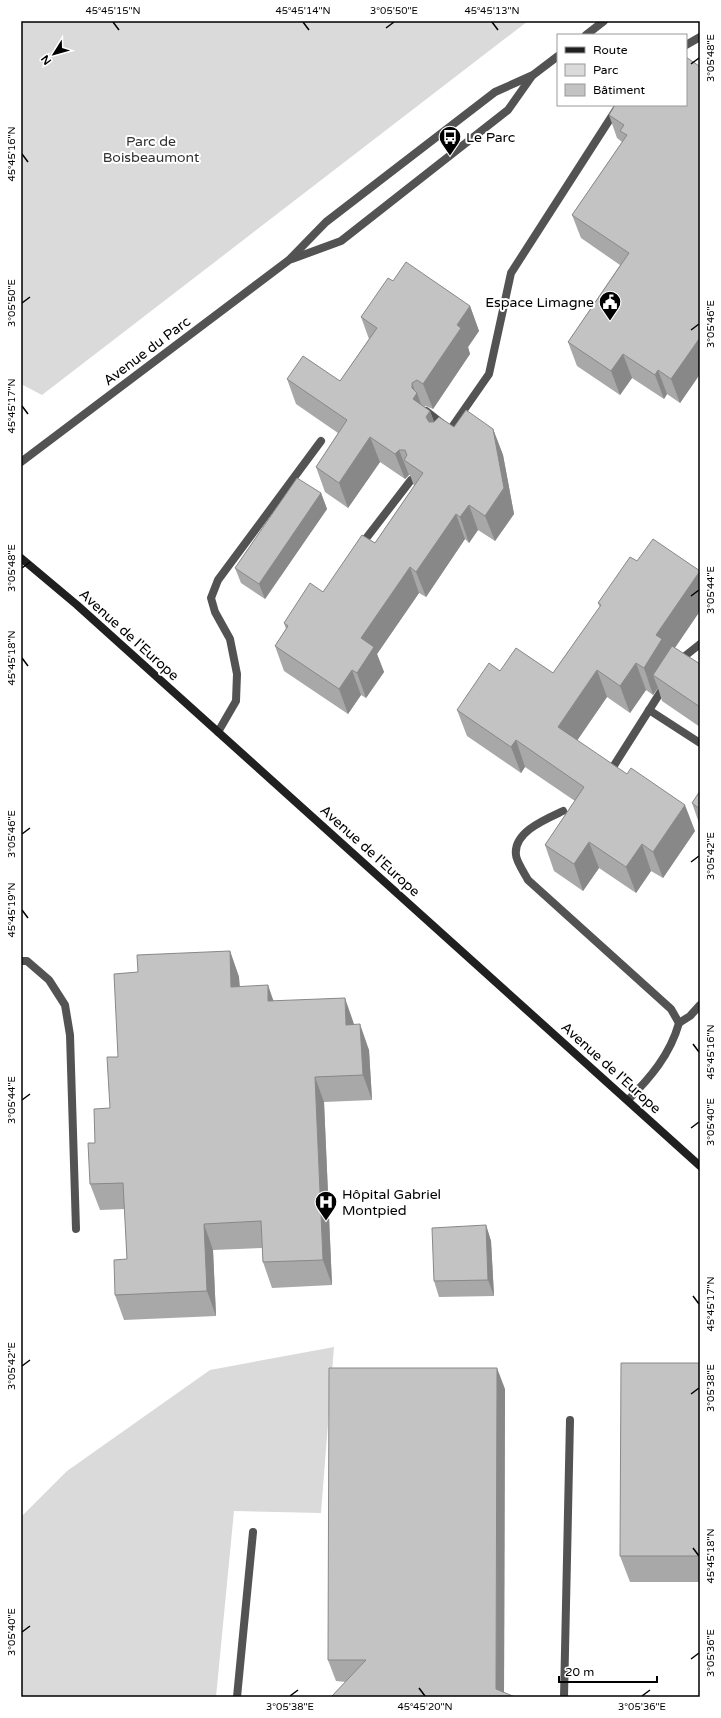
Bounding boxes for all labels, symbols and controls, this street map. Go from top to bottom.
text: 45°45'15"N [85,5,141,17]
text: 45°45'14"N [275,5,331,17]
text: 3°05'50"E [370,5,418,17]
text: 45°45'13"N [464,5,520,17]
north arrow [34,34,74,74]
legend [557,34,687,106]
text: 3°05'48"E [705,34,717,82]
text: Route [593,43,628,57]
text: N [39,52,54,67]
text: Parc [593,63,618,77]
text: Bâtiment [593,83,645,97]
bus stop icon: Le Parc [437,124,463,157]
text: 45°45'16"N [6,126,18,182]
place label: Le Parc [466,129,515,146]
park label: Parc de Boisbeaumont [103,133,200,166]
text: 3°05'50"E [6,279,18,327]
public building icon: Espace Limagne [597,289,623,322]
place label: Espace Limagne [485,294,594,311]
text: 3°05'46"E [705,300,717,348]
street label: Avenue du Parc [100,313,194,389]
text: 45°45'17"N [6,378,18,434]
text: 3°05'48"E [6,544,18,592]
text: 3°05'44"E [705,566,717,614]
street label: Avenue de l'Europe [76,586,182,684]
text: 45°45'18"N [6,630,18,686]
street label: Avenue de l'Europe [317,802,423,900]
text: 3°05'46"E [6,810,18,858]
text: 3°05'42"E [705,832,717,880]
text: 45°45'19"N [6,882,18,938]
street label: Avenue de l'Europe [558,1019,664,1117]
text: 45°45'16"N [705,1024,717,1080]
text: 3°05'44"E [6,1076,18,1124]
text: 3°05'40"E [705,1098,717,1146]
place label: Hôpital Gabriel Montpied [342,1186,441,1219]
hospital icon: Hôpital Gabriel Montpied [313,1189,339,1222]
text: 45°45'17"N [705,1276,717,1332]
text: 3°05'42"E [6,1342,18,1390]
text: 3°05'38"E [705,1364,717,1412]
text: 45°45'18"N [705,1528,717,1584]
text: 3°05'40"E [6,1608,18,1656]
text: 3°05'36"E [705,1629,717,1677]
scale bar [559,1658,657,1684]
text: 20 m [565,1665,594,1679]
text: 3°05'38"E [266,1701,314,1713]
text: 45°45'20"N [397,1701,453,1713]
text: 3°05'36"E [618,1701,666,1713]

